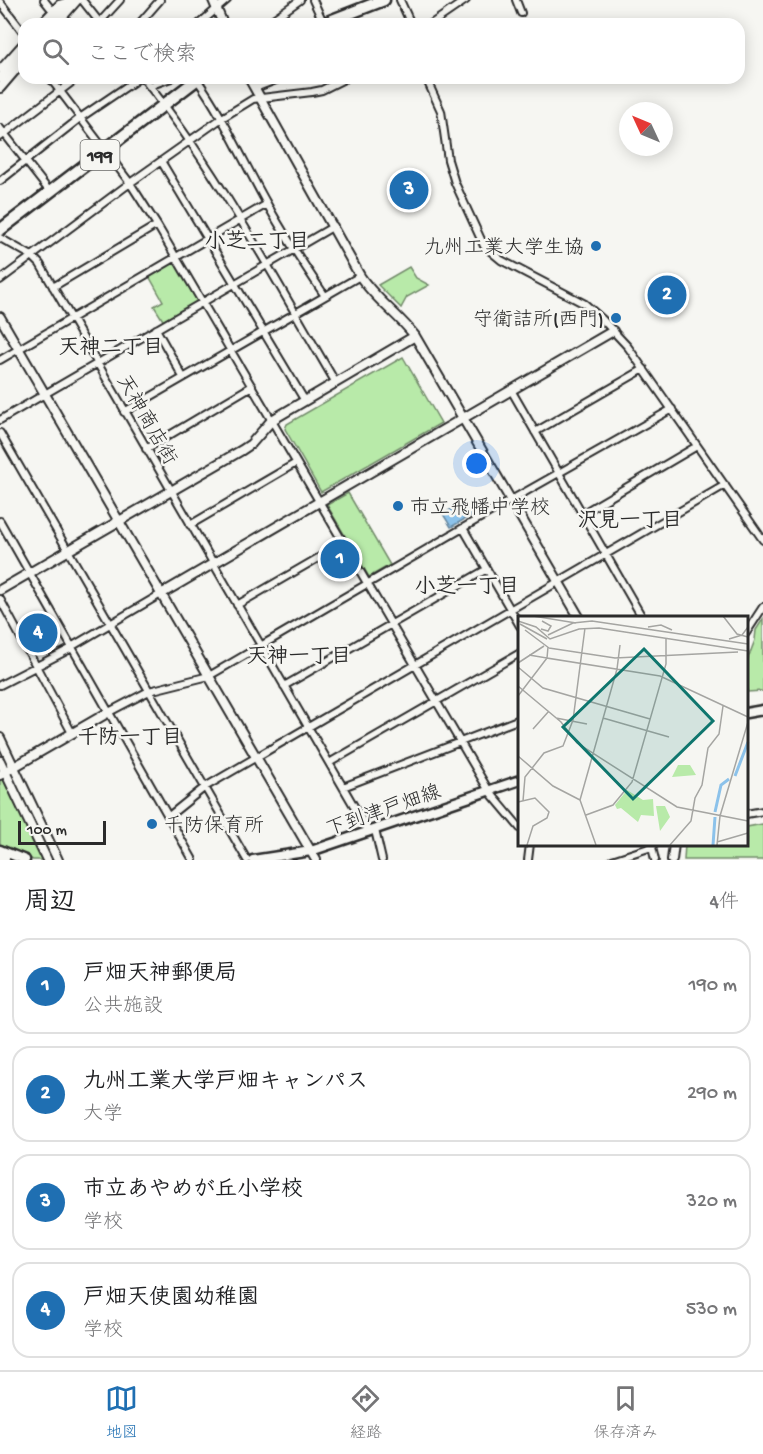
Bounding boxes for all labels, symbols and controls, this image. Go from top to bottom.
search box [18,18,745,84]
icon: search [39,35,72,68]
text: ここで検索 [87,43,197,69]
north arrow [619,102,673,156]
road number: 199 [80,140,120,170]
pin: 3 [390,168,428,213]
district label: 小芝二丁目 [205,230,310,256]
place label: 九州工業大学生協 [424,236,584,261]
marker: 九州工業大学生協 [589,239,603,253]
pin: 2 [648,272,686,318]
place label: 守衛詰所(西門) [473,309,604,333]
marker: 守衛詰所(西門) [609,311,623,325]
district label: 天神二丁目 [59,336,164,362]
street label: 天神商店街 [110,371,182,470]
your location [462,449,491,478]
place label: 市立飛幡中学校 [410,496,550,521]
marker: 市立飛幡中学校 [391,499,405,513]
district label: 沢見一丁目 [578,509,683,535]
pin: 1 [320,536,360,582]
district label: 小芝一丁目 [415,575,520,601]
pin: 4 [18,610,57,656]
inset map [518,616,748,845]
district label: 天神一丁目 [247,645,352,671]
district label: 千防一丁目 [78,726,183,752]
street label: 下到津戸畑線 [323,780,445,843]
place label: 千防保育所 [164,814,264,839]
marker: 千防保育所 [145,817,159,831]
scale bar [18,818,106,846]
text: 100 m [27,822,67,841]
text: 周辺 [24,889,76,920]
text: 4件 [710,892,739,915]
text: 戸畑天神郵便局 [83,962,237,988]
text: 1 [41,975,50,998]
text: 190 m [689,975,737,998]
text: 公共施設 [83,996,163,1019]
text: 九州工業大学戸畑キャンパス [83,1070,368,1096]
text: 2 [41,1083,50,1106]
text: 290 m [687,1083,737,1106]
text: 大学 [83,1104,123,1127]
text: 市立あやめが丘小学校 [83,1178,303,1204]
text: 3 [40,1191,51,1214]
text: 320 m [687,1191,737,1214]
text: 学校 [83,1212,123,1235]
text: 戸畑天使園幼稚園 [83,1286,259,1312]
text: 4 [41,1299,50,1322]
text: 530 m [686,1299,737,1322]
text: 学校 [83,1320,123,1343]
tab: 地図 [105,1382,138,1444]
tab: 経路 [349,1382,382,1444]
tab: 保存済み [593,1382,657,1444]

